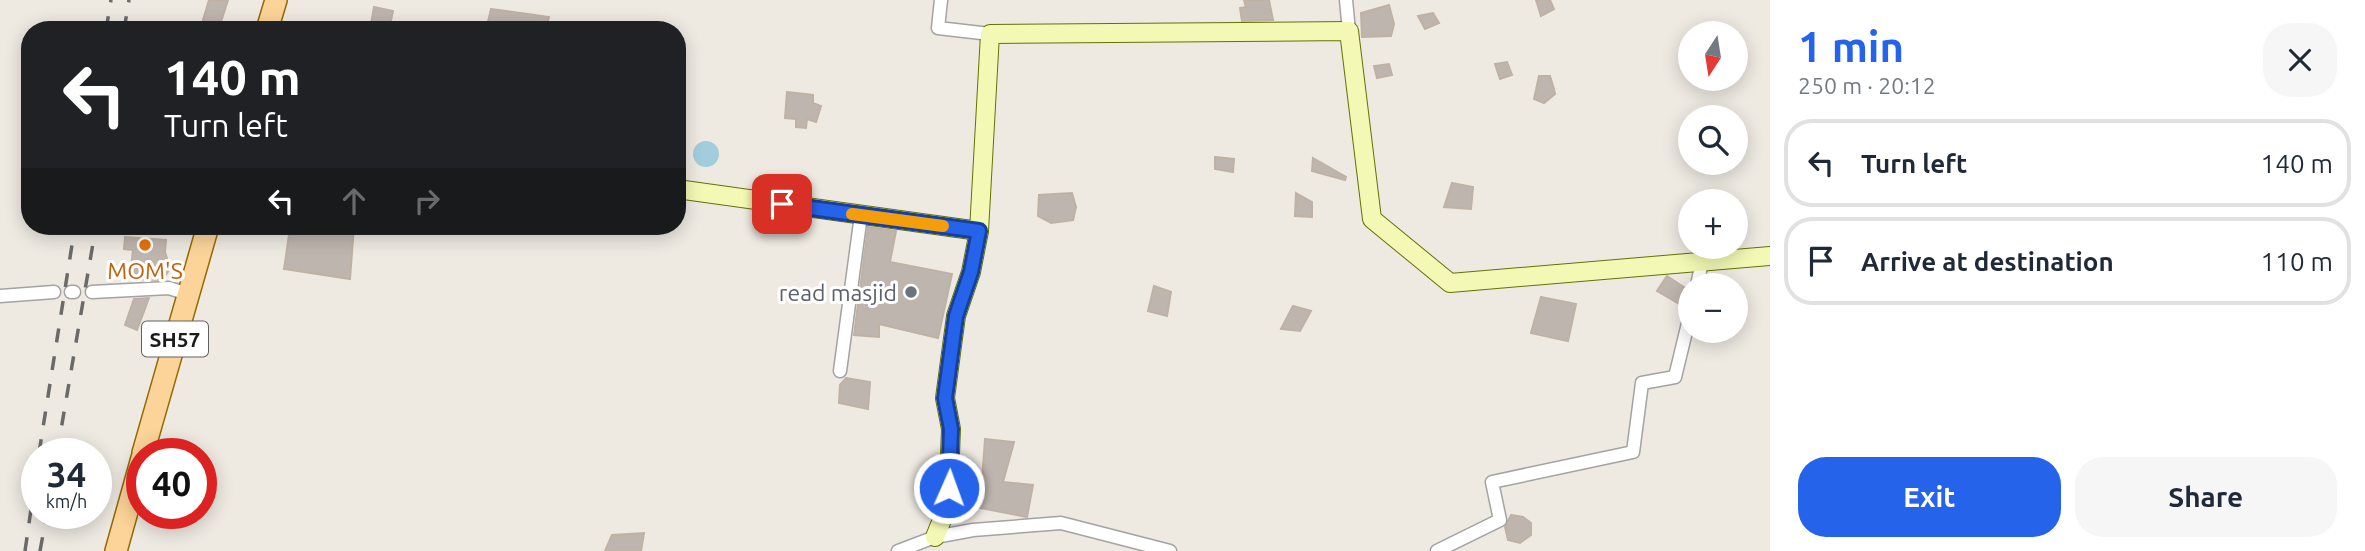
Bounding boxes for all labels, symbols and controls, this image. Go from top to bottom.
north arrow [1678,21,1748,91]
map controls [1678,21,1748,343]
text: 1 min [1798,23,1904,70]
button: close [2263,23,2337,97]
icon: left [49,49,140,140]
text: 140 m [164,49,301,104]
text: 250 m · 20:12 [1798,73,1936,98]
button: search [1678,105,1748,175]
text: Turn left [164,107,288,143]
icon: left [1802,144,1840,182]
text: Turn left [1861,149,1967,178]
text: 140 m [2261,149,2333,178]
pin [752,174,812,234]
icon: left [262,182,300,220]
icon: ahead [335,182,373,220]
icon: right [408,182,446,220]
icon: arrive [763,185,801,223]
button: + [1678,189,1748,259]
marker: MOM'S [137,237,153,253]
icon: arrive [1802,242,1840,280]
text: Arrive at destination [1861,247,2114,276]
text: 110 m [2261,247,2333,276]
place label: MOM'S [107,258,183,283]
button: − [1678,273,1748,343]
place label: read masjid [779,280,897,305]
marker: read masjid [903,284,919,300]
road number: SH57 [142,322,208,356]
speed limit sign: 40 [126,438,217,529]
position arrow [912,451,986,525]
text: 34 [47,454,86,494]
button: Exit [1798,457,2061,537]
button: Share [2075,457,2337,537]
text: km/h [46,491,87,511]

